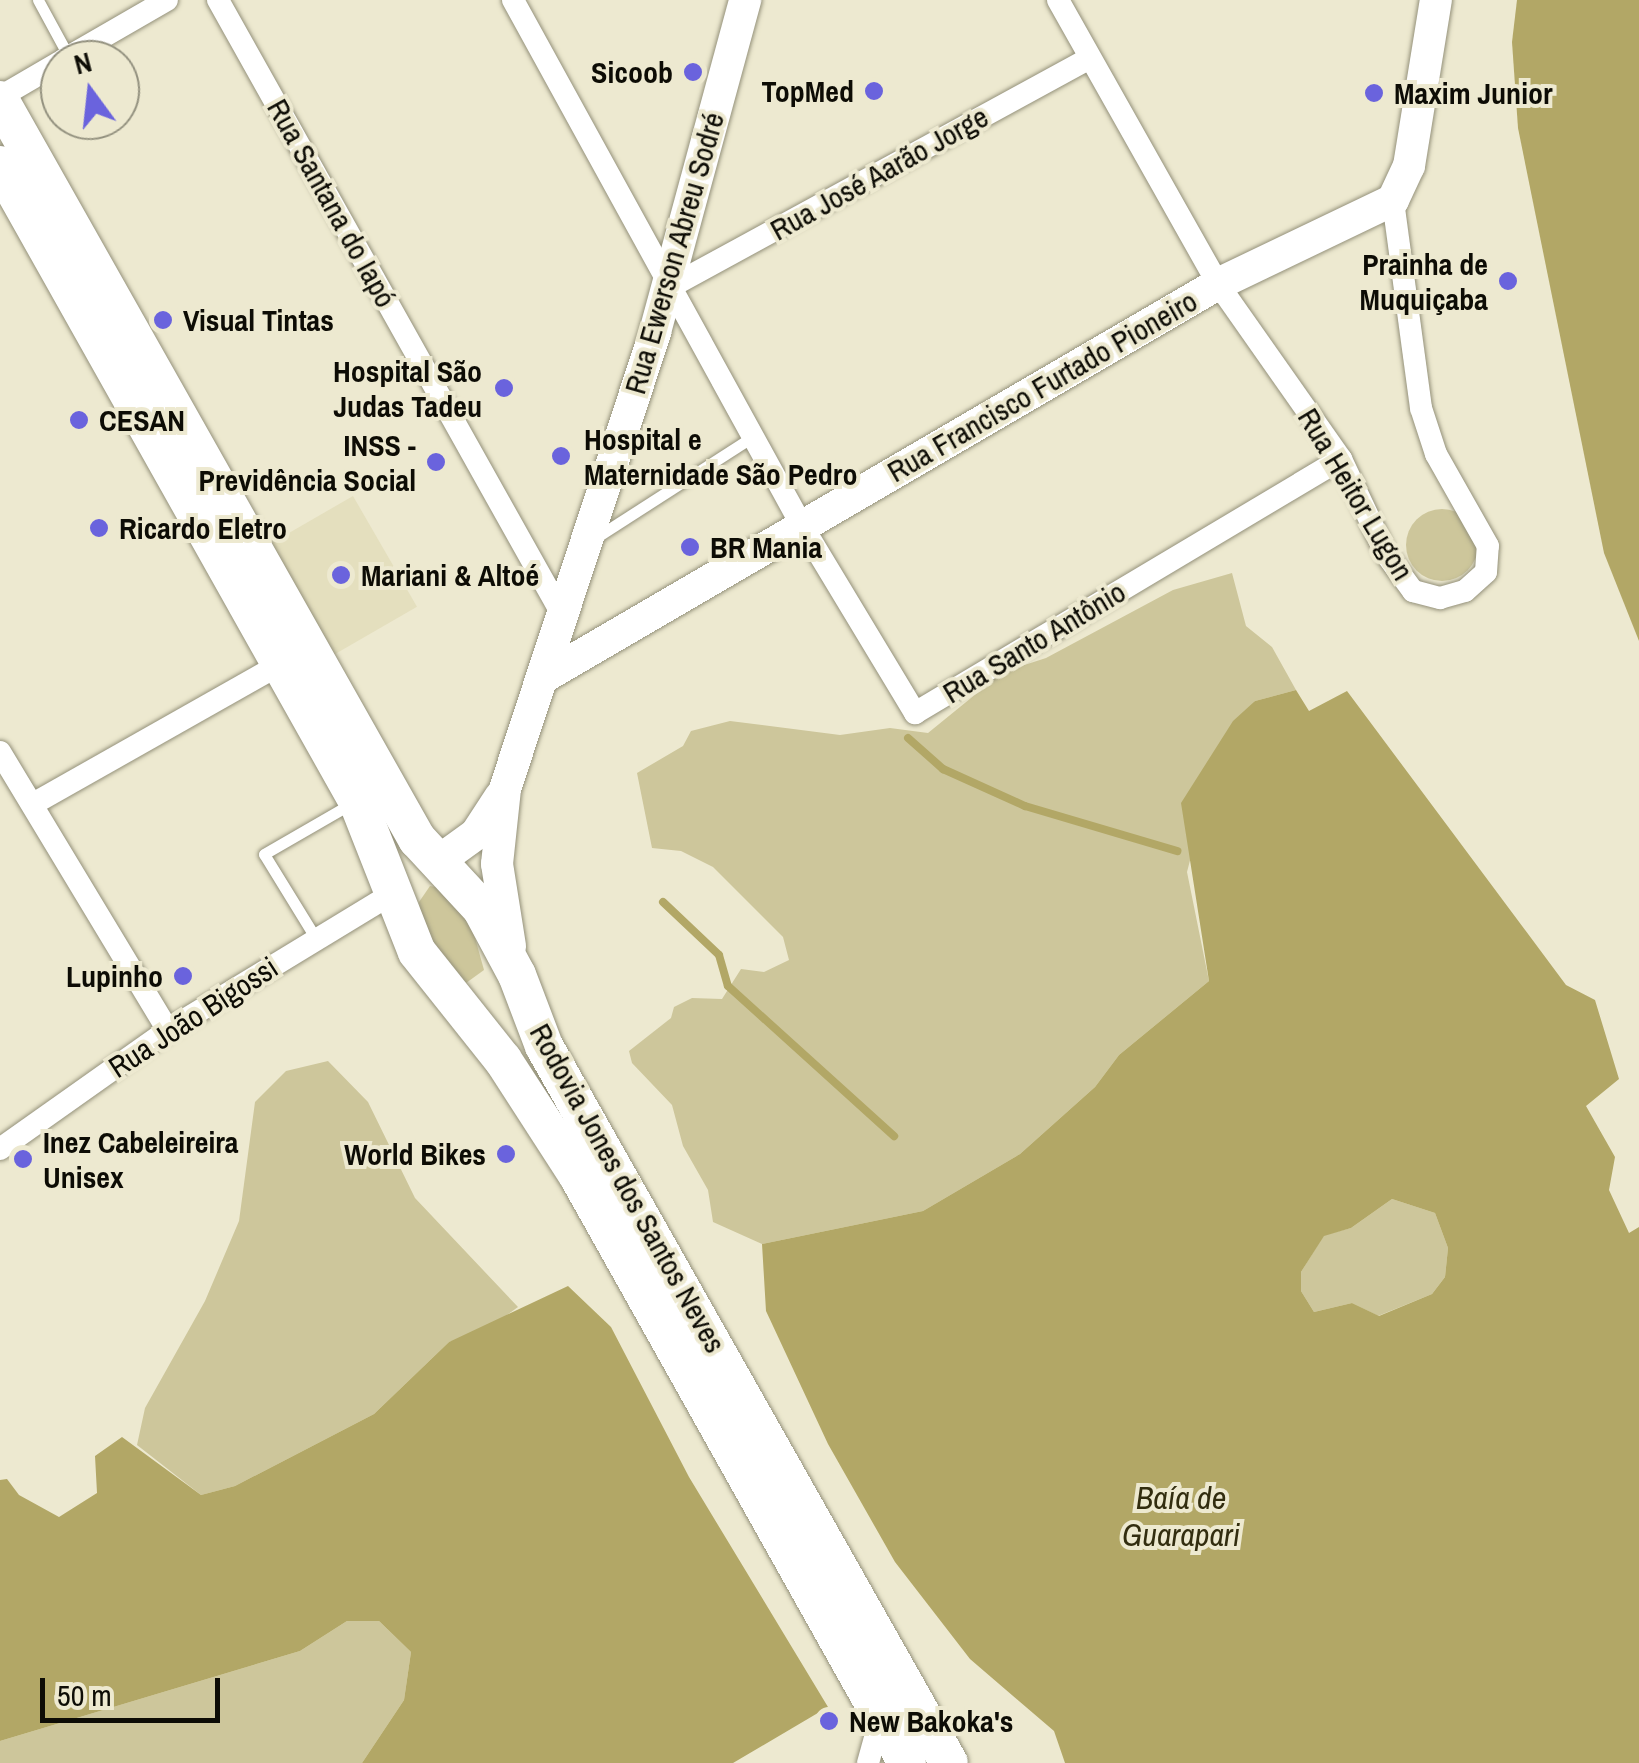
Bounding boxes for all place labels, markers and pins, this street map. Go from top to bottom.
place label: Sicoob [591,54,673,90]
marker: Sicoob [682,61,704,83]
place label: TopMed [762,73,854,109]
place label: Maxim Junior [1394,75,1553,111]
marker: TopMed [863,80,885,102]
marker: Maxim Junior [1363,82,1385,104]
place label: Prainha de Muquiçaba [1360,246,1488,316]
marker: Prainha de Muquiçaba [1497,270,1519,292]
place label: Visual Tintas [183,302,334,338]
marker: Visual Tintas [152,309,174,331]
place label: Hospital São Judas Tadeu [333,353,482,424]
marker: Hospital São Judas Tadeu [491,375,517,401]
place label: CESAN [99,402,185,438]
marker: CESAN [68,409,90,431]
place label: Hospital e Maternidade São Pedro [584,421,857,492]
place label: INSS - Previdência Social [199,427,416,498]
marker: Hospital e Maternidade São Pedro [548,443,574,469]
marker: INSS - Previdência Social [425,451,447,473]
place label: Ricardo Eletro [119,510,287,546]
marker: Ricardo Eletro [88,517,110,539]
place label: BR Mania [710,529,822,565]
marker: BR Mania [679,536,701,558]
place label: Mariani & Altoé [361,557,540,593]
marker: Mariani & Altoé [330,564,352,586]
place label: Lupinho [66,958,163,994]
marker: Lupinho [172,965,194,987]
place label: Inez Cabeleireira Unisex [43,1124,239,1194]
place label: World Bikes [344,1136,486,1172]
marker: World Bikes [495,1143,517,1165]
marker: Inez Cabeleireira Unisex [12,1148,34,1170]
place label: New Bakoka's [849,1703,1013,1739]
marker: New Bakoka's [818,1710,840,1732]

